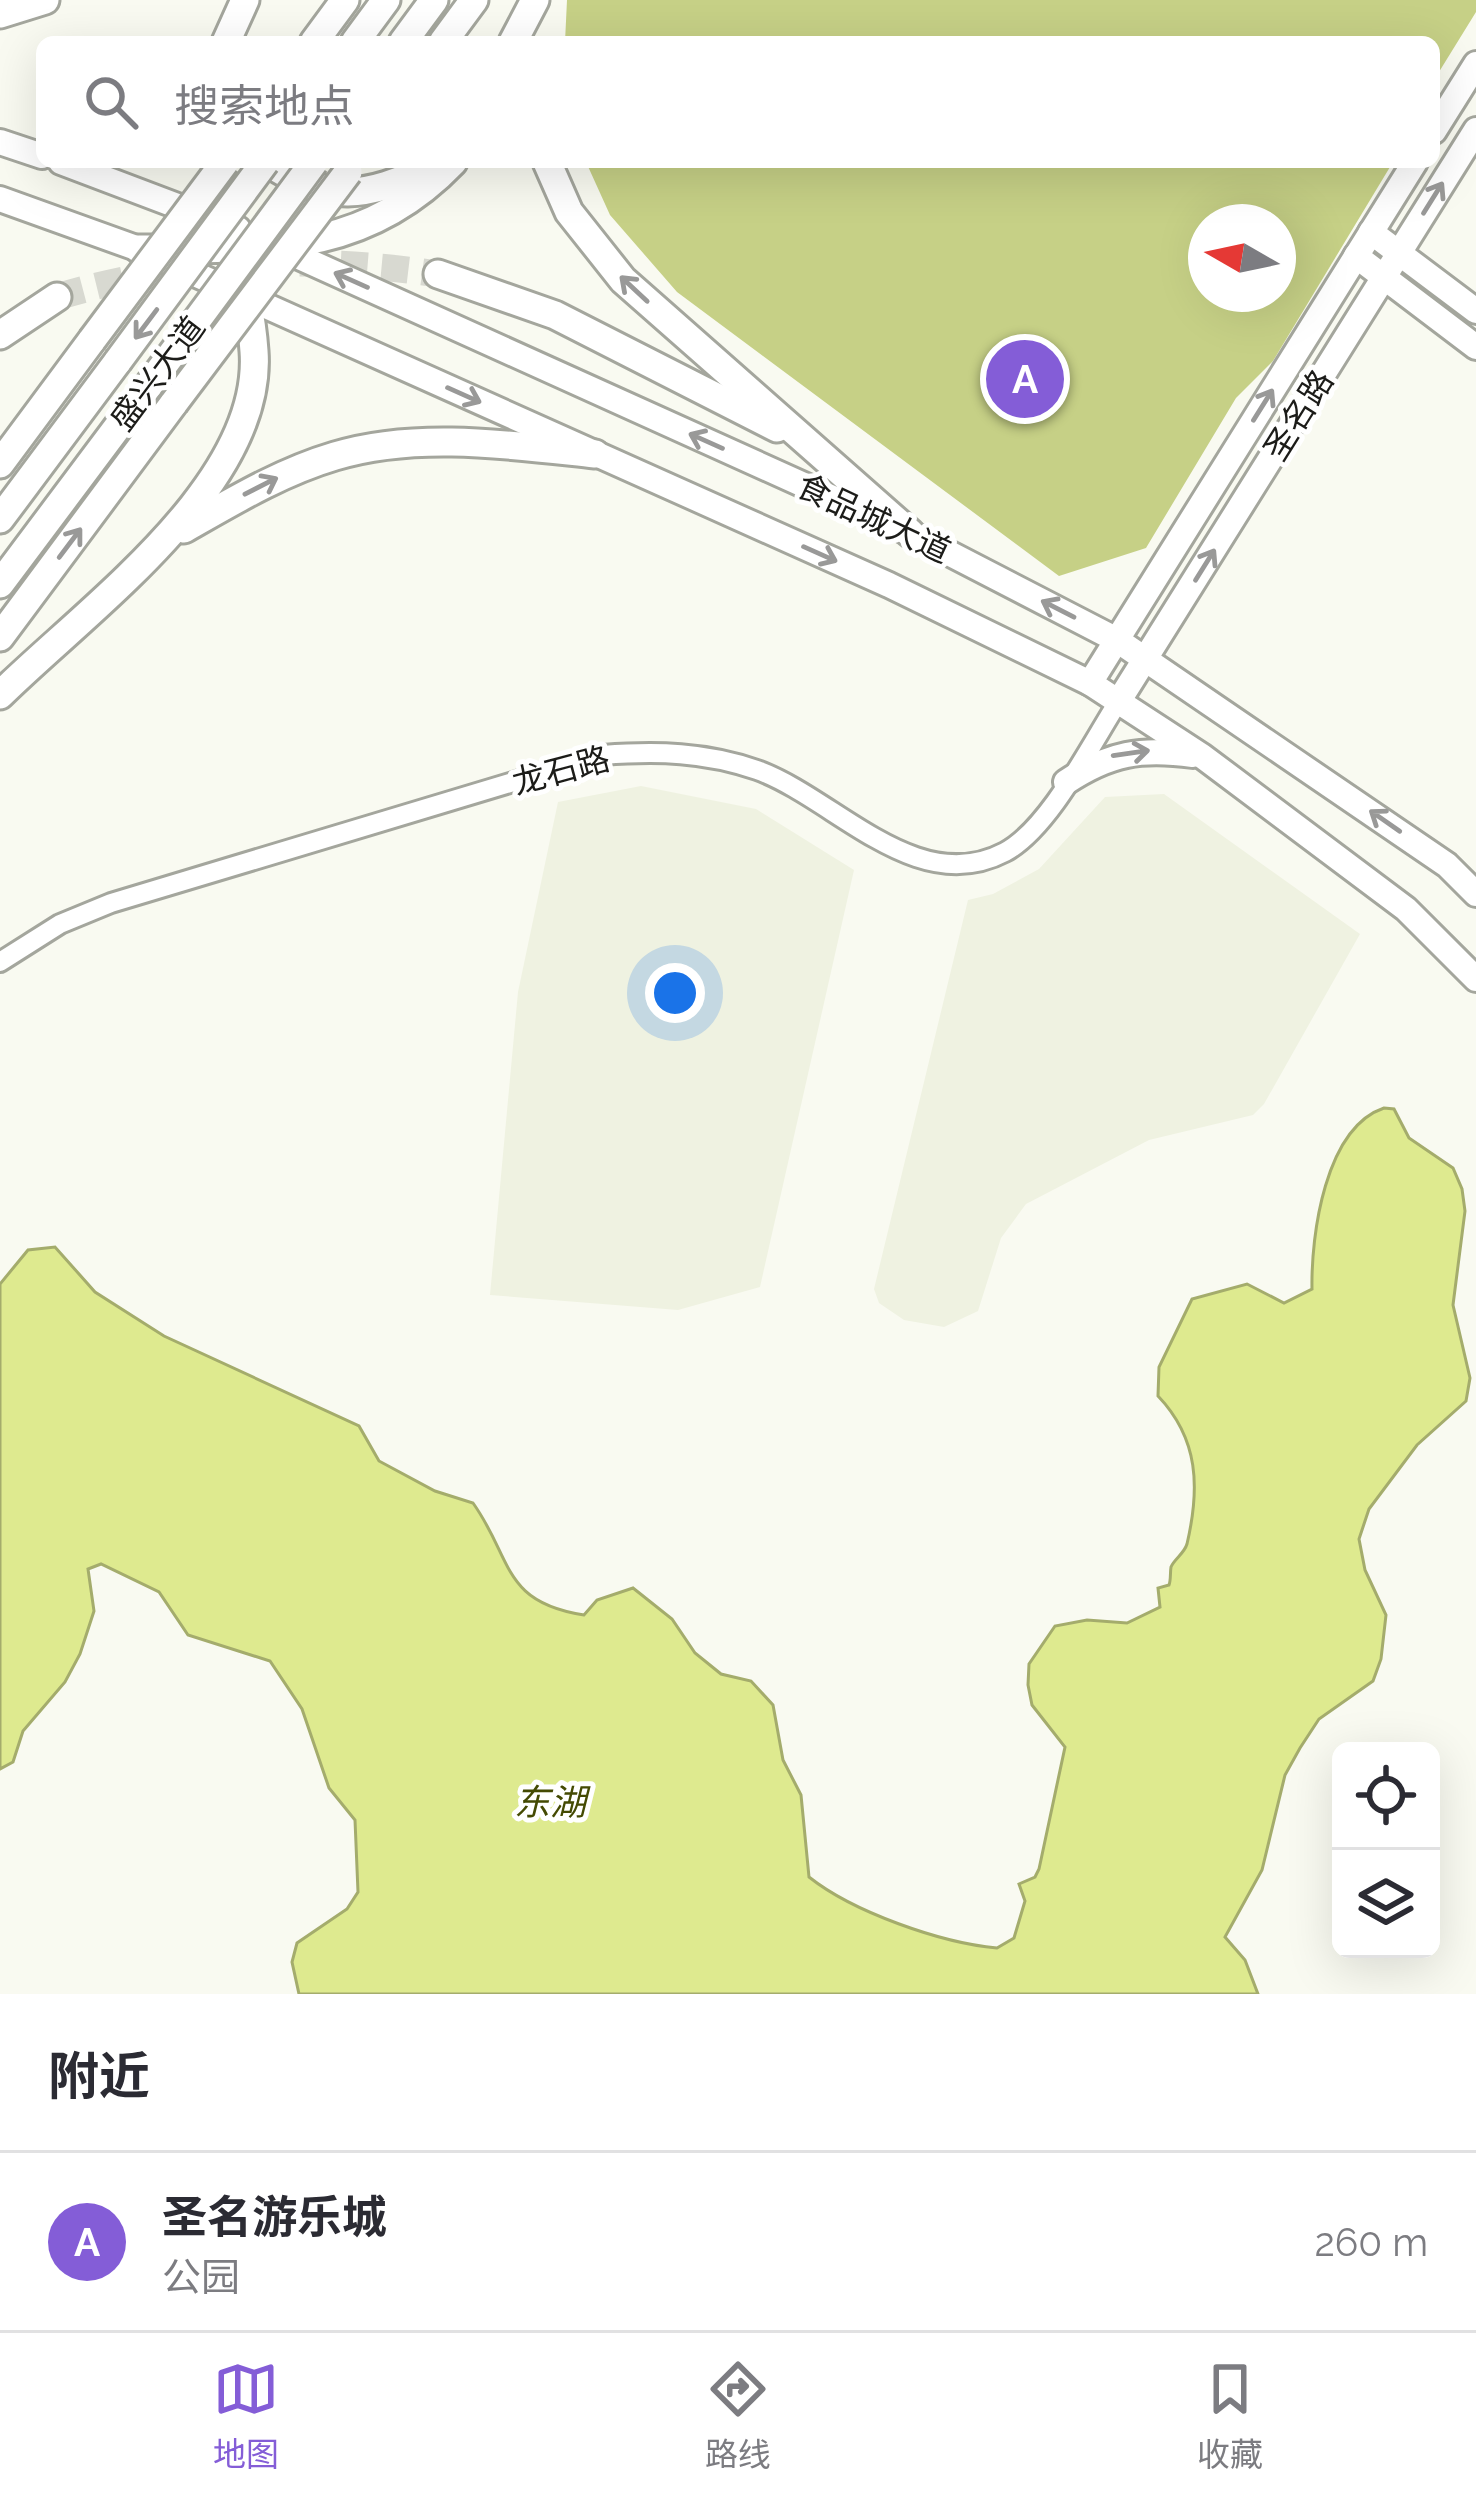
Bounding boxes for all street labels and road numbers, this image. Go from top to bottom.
street label: 盛兴大道 [102,309,213,438]
street label: 圣名路 [1256,363,1341,468]
street label: 食品城大道 [791,466,957,571]
street label: 龙石路 [508,739,614,802]

